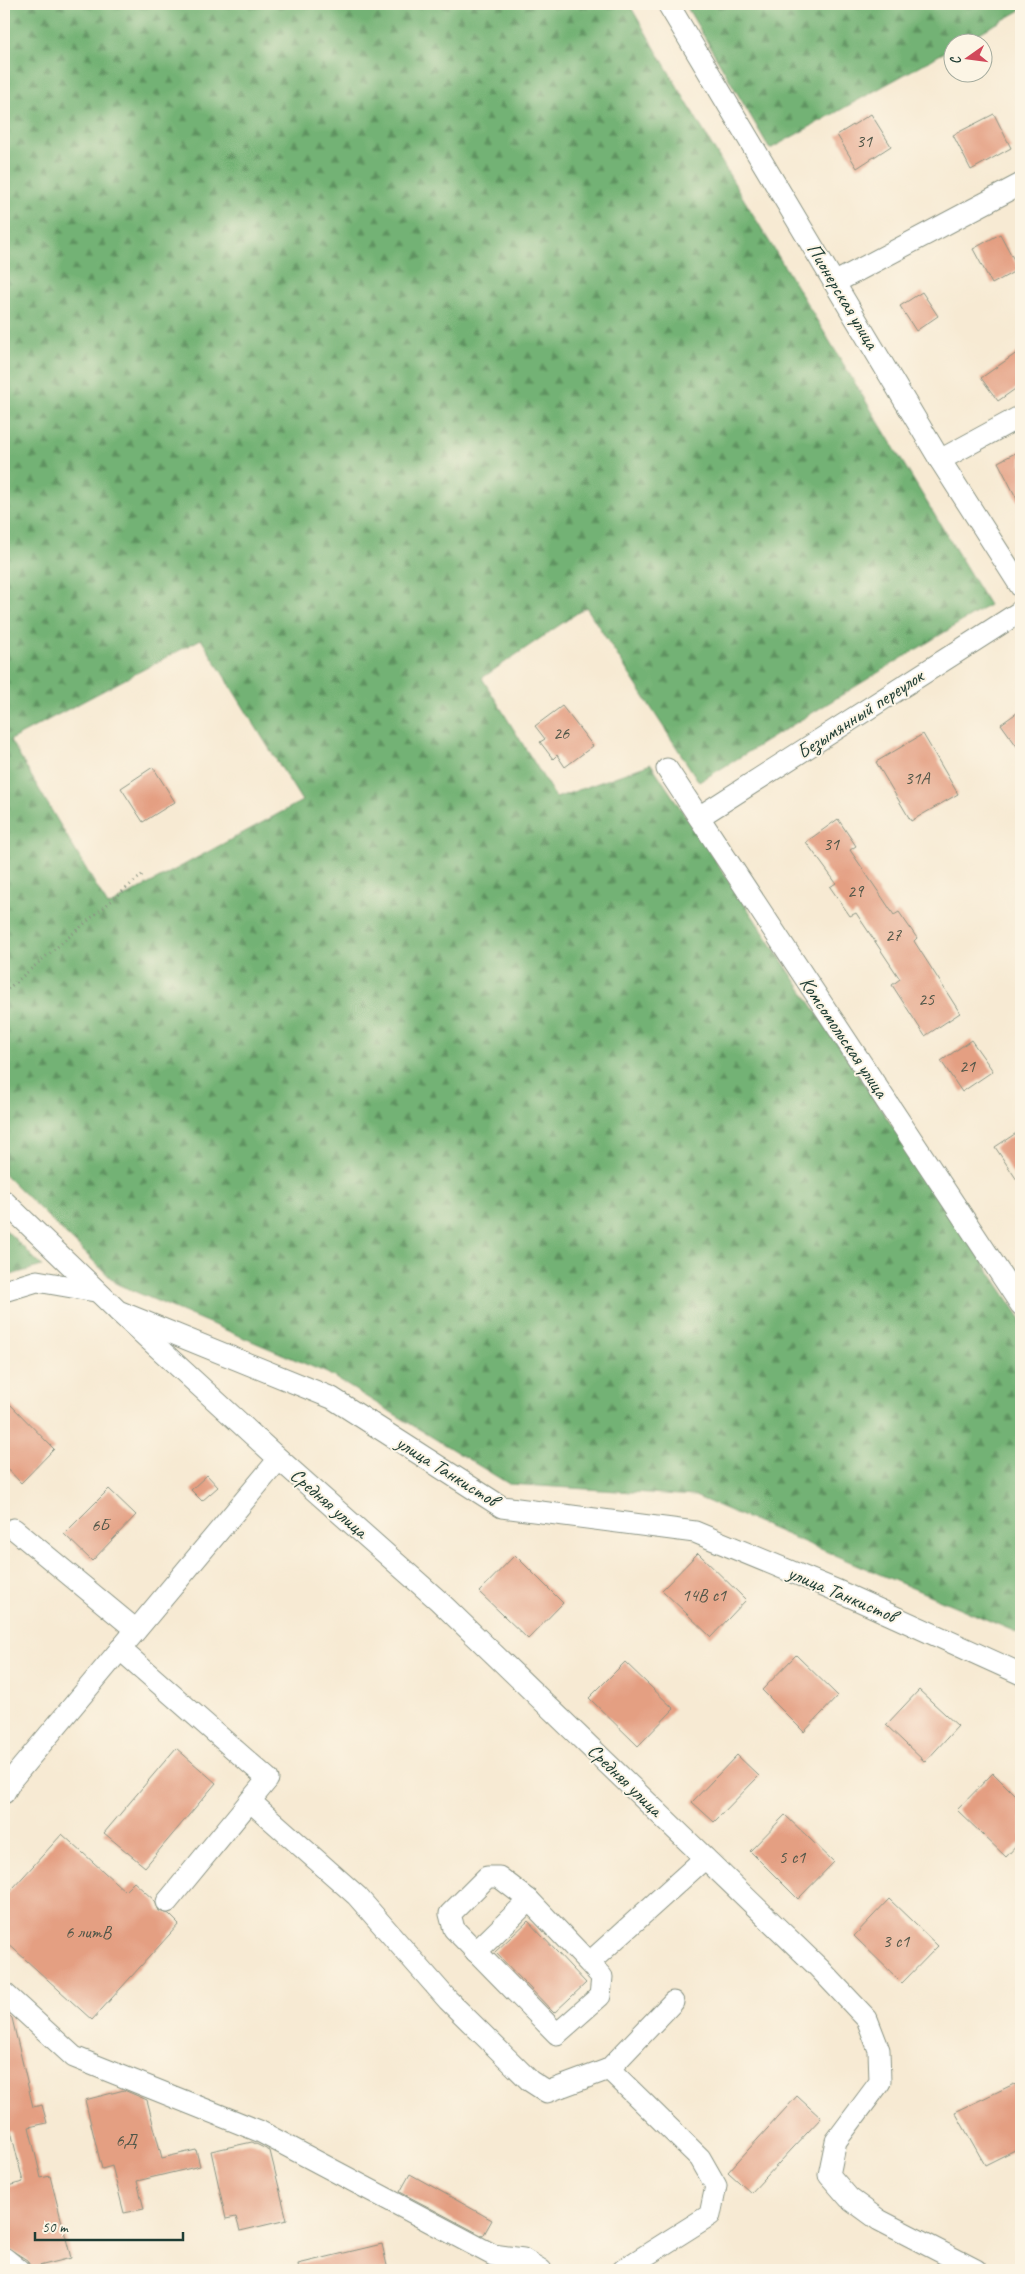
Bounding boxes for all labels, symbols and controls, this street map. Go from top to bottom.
north arrow [942,32,992,82]
text: С [946,54,965,66]
house number: 31 [856,130,873,152]
street label: Пионерская улица [801,238,886,355]
street label: Безымянный переулок [792,663,930,765]
house number: 26 [553,722,570,744]
house number: 31А [904,767,931,789]
house number: 31 [823,833,840,855]
house number: 29 [847,880,865,902]
house number: 27 [885,924,902,946]
street label: Комсомольская улица [794,972,895,1104]
house number: 25 [918,988,935,1010]
house number: 21 [959,1055,976,1077]
street label: улица Танкистов [391,1429,507,1515]
street label: Средняя улица [285,1463,374,1545]
house number: 6Б [91,1514,111,1536]
street label: улица Танкистов [783,1560,904,1630]
house number: 14В с1 [682,1584,727,1606]
street label: Средняя улица [582,1738,669,1823]
house number: 5 с1 [779,1846,806,1868]
house number: 6 литВ [65,1921,113,1943]
house number: 3 с1 [883,1930,910,1952]
house number: 6Д [115,2129,139,2151]
scale bar [35,2209,182,2241]
text: 50 m [42,2218,69,2237]

